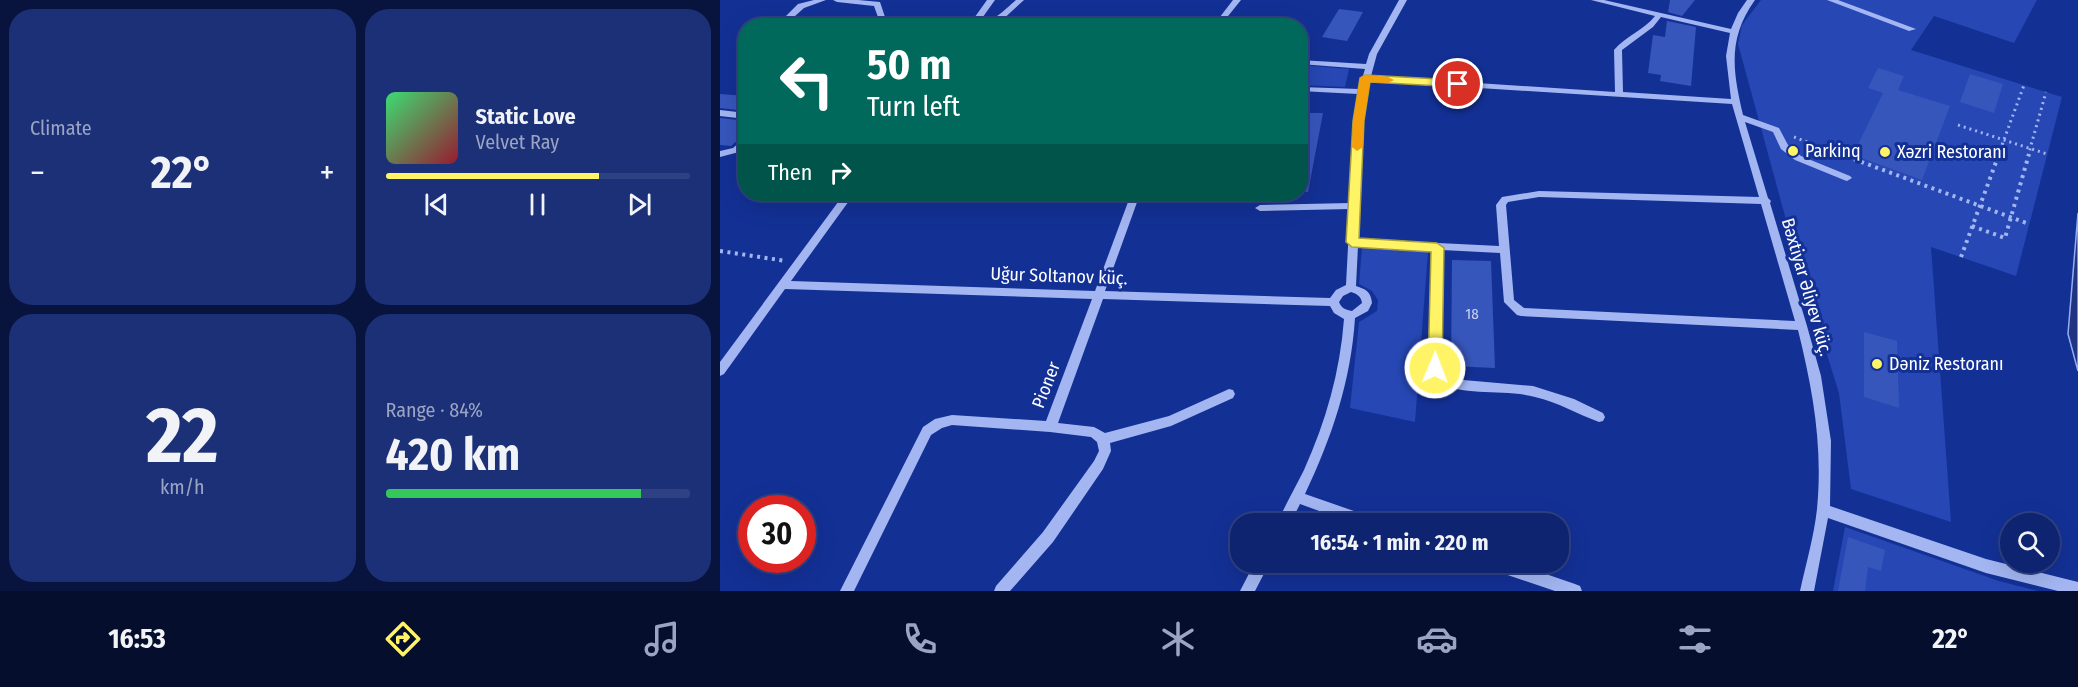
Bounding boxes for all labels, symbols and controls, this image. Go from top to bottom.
text: 50 m [867,40,951,90]
icon: left [768,42,846,120]
pin [1432,58,1483,109]
icon: arrive [1441,67,1474,100]
text: Turn left [867,91,960,123]
text: Static Love [476,103,576,130]
text: Climate [30,116,92,140]
text: Velvet Ray [476,130,559,154]
place label: Parkinq [1805,140,1861,162]
place label: Xəzri Restoranı [1897,141,2006,163]
marker: Parkinq [1786,144,1800,158]
marker: Xəzri Restoranı [1878,145,1892,159]
text: 22° [151,146,214,200]
text: − [30,153,45,193]
text: + [319,153,335,193]
icon: right [824,156,857,189]
text: Then [768,159,812,186]
icon: previous [420,188,453,221]
icon: pause [521,188,554,221]
icon: next [623,188,656,221]
street label: Bəxtiyar Əliyev küç. [1777,216,1837,359]
street label: Uğur Soltanov küç. [990,263,1128,289]
house number: 18 [1465,305,1479,323]
position arrow [1403,336,1467,400]
place label: Dəniz Restoranı [1889,353,2004,375]
marker: Dəniz Restoranı [1870,357,1884,371]
street label: Pioner [1027,358,1065,411]
text: 22 [146,389,218,483]
text: Range · 84% [386,398,483,422]
text: 420 km [386,428,520,482]
text: km/h [160,475,205,499]
speed limit sign: 30 [738,495,816,573]
map controls [2000,513,2060,573]
button: search [2000,513,2060,573]
text: 16:54 · 1 min · 220 m [1310,529,1489,556]
icon: directions [382,618,424,660]
icon: music [641,618,683,660]
icon: phone [899,618,941,660]
icon: climate [1157,618,1199,660]
icon: car [1416,618,1458,660]
icon: filters [1674,618,1716,660]
text: 16:53 [108,623,166,655]
text: 22° [1932,623,1970,655]

